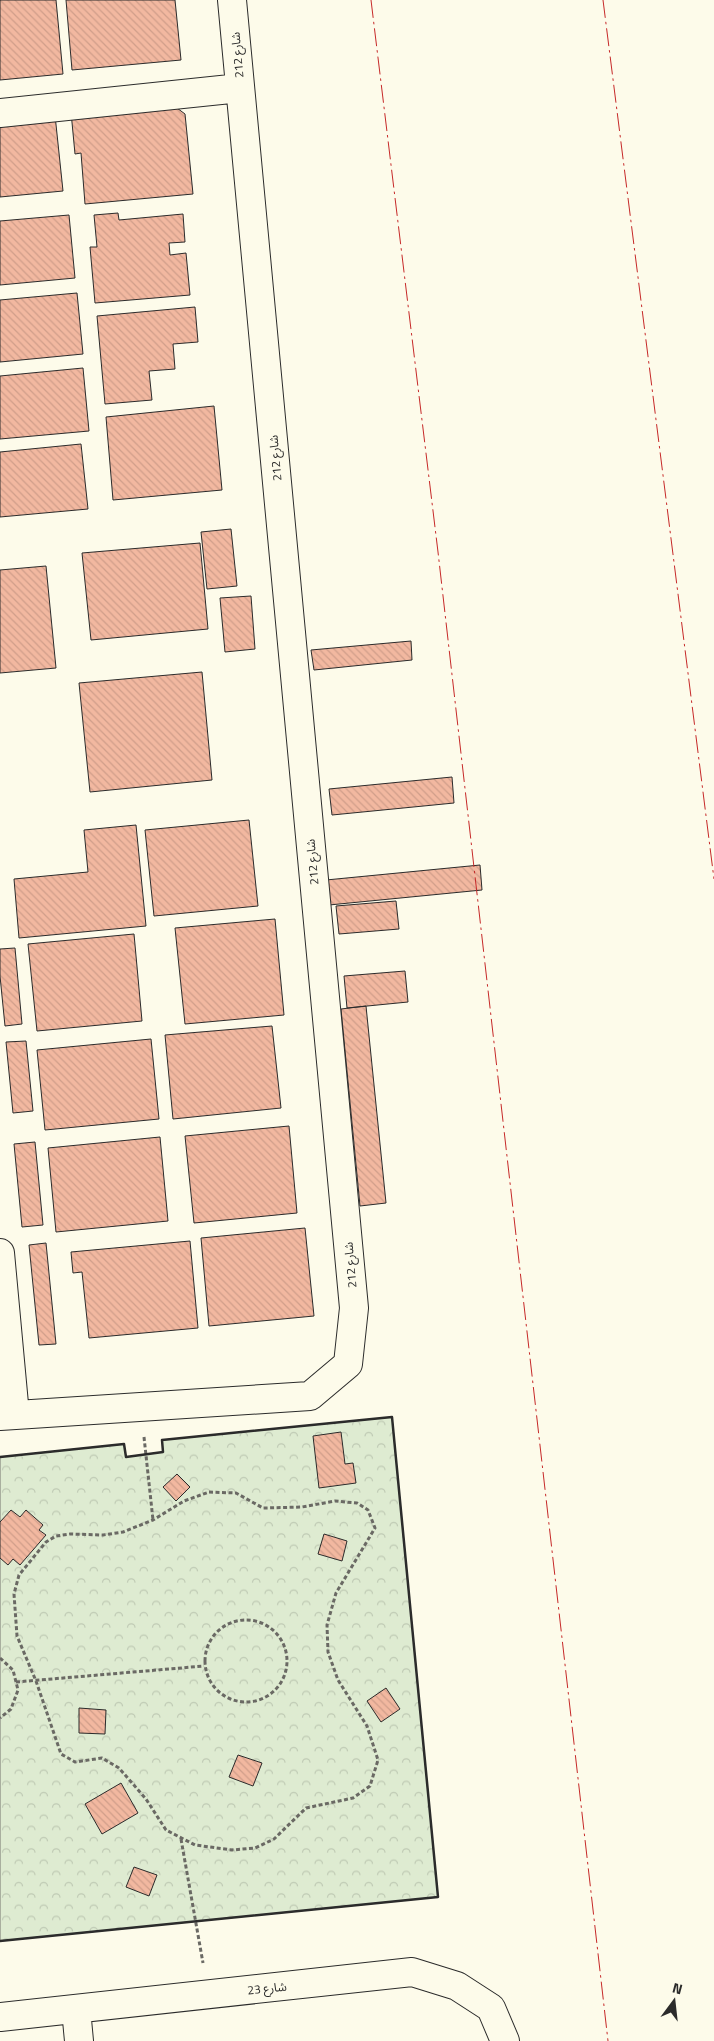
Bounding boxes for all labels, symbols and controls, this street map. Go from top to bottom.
street label: شارع 212 [226,31,248,79]
street label: شارع 212 [264,434,286,482]
street label: شارع 212 [301,838,323,886]
street label: شارع 212 [339,1241,361,1289]
street label: شارع 23 [246,1976,288,2000]
north arrow [649,1976,699,2026]
text: N [670,1977,685,1999]

